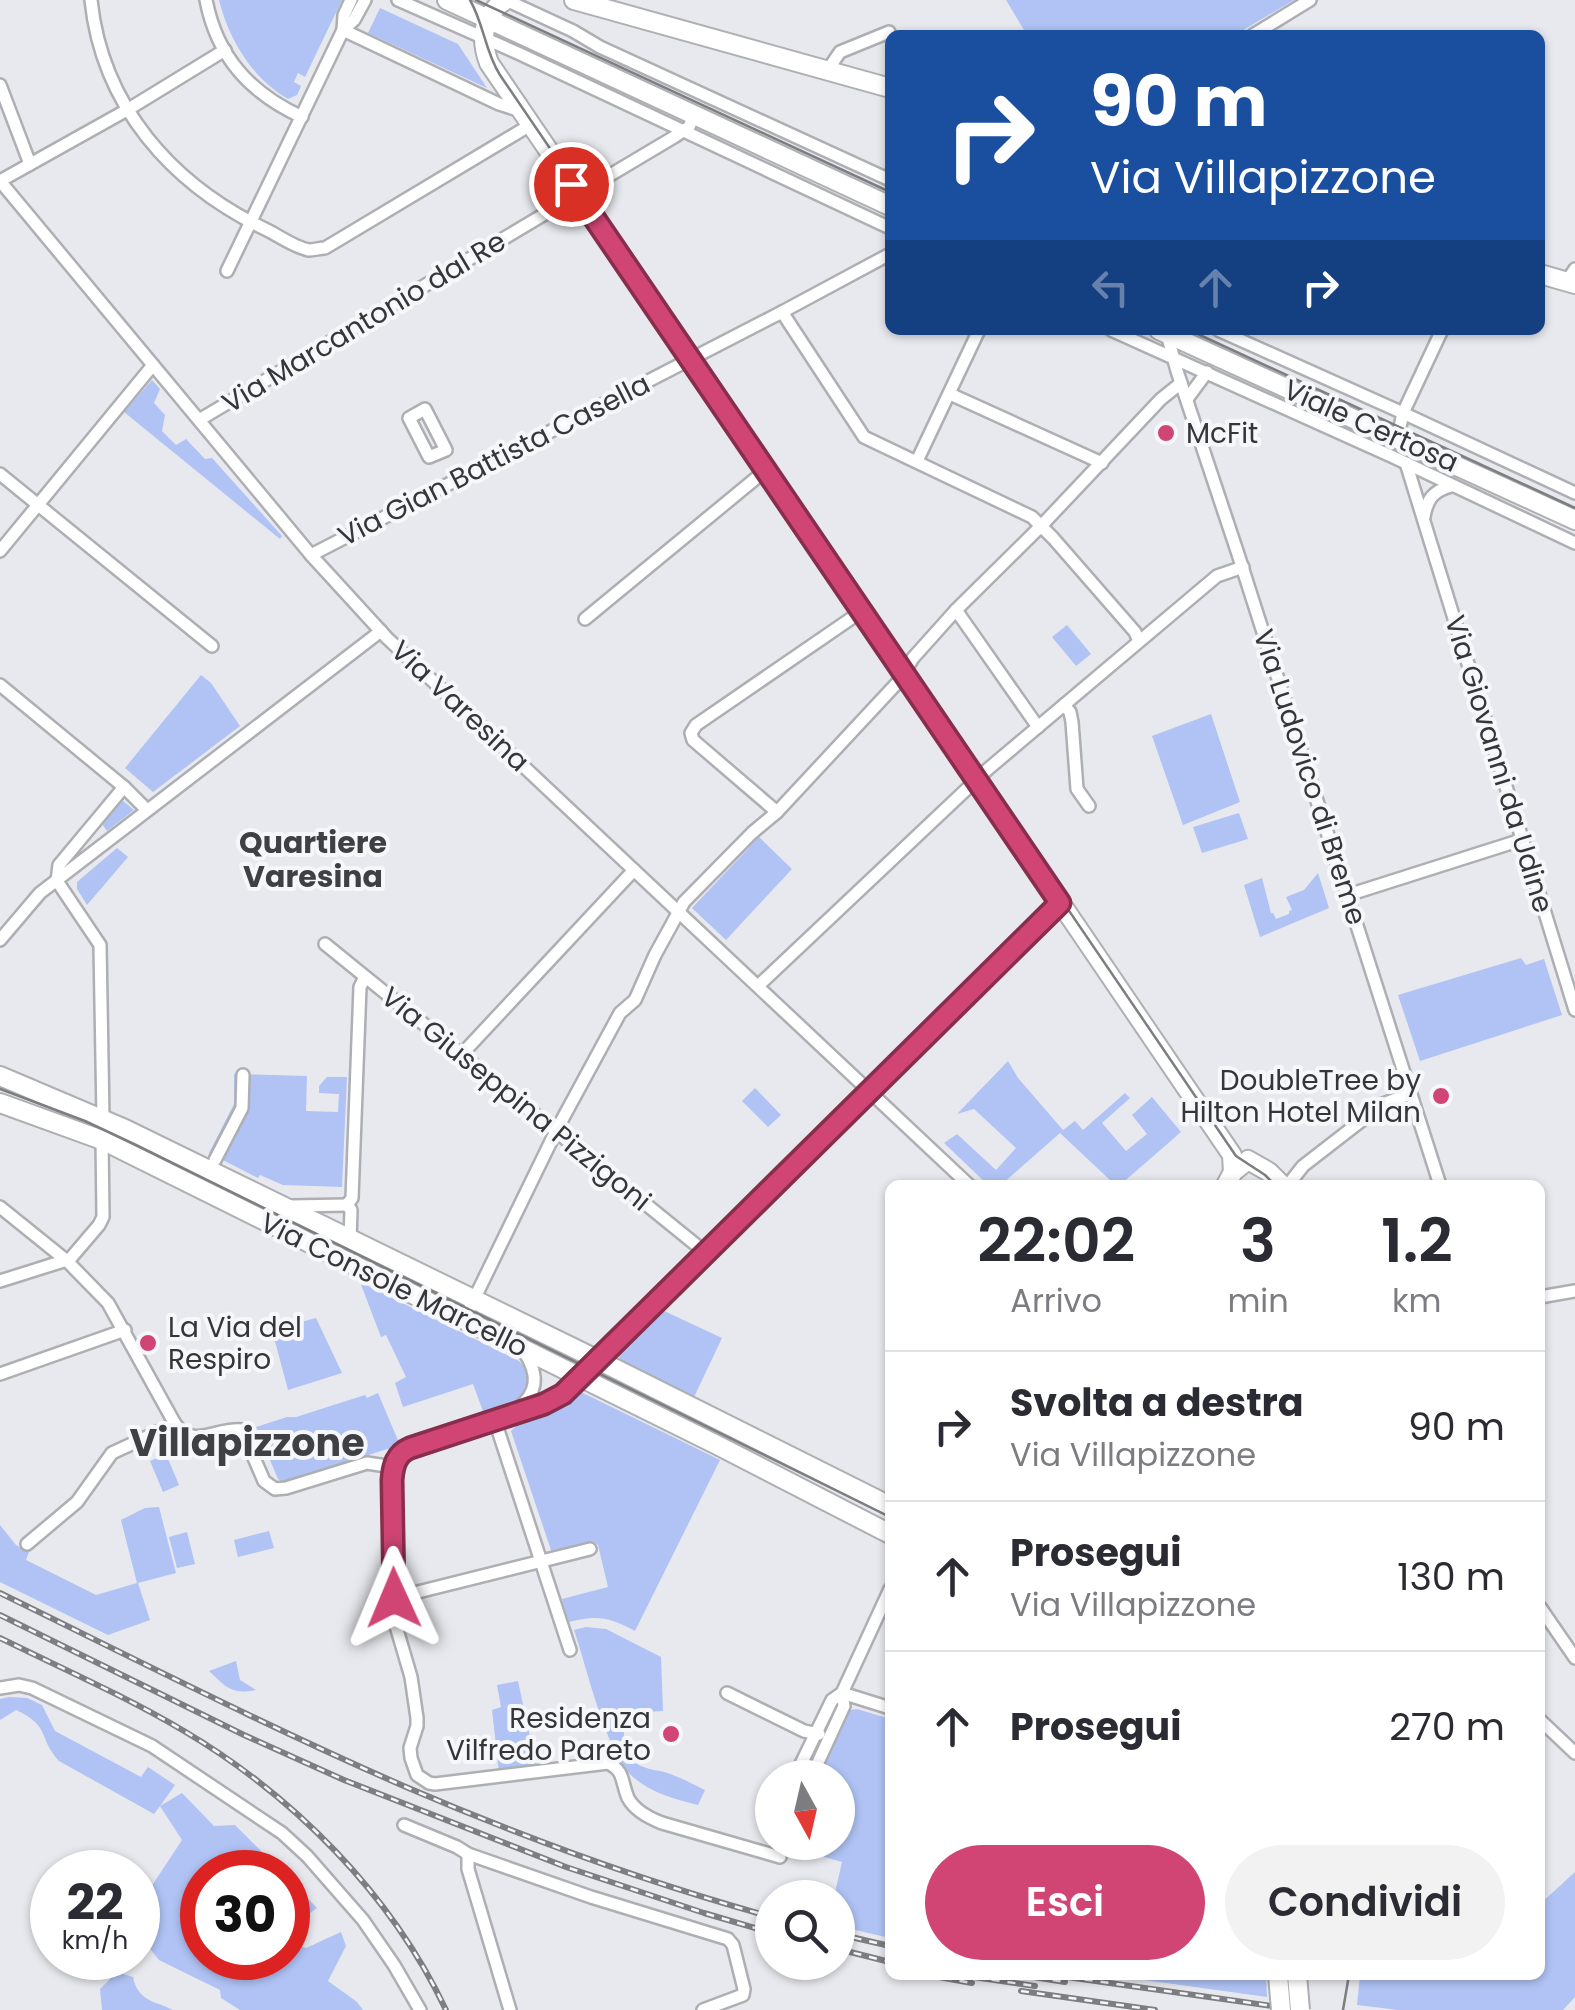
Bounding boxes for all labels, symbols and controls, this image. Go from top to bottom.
text: 90 m [1090,52,1268,151]
icon: right [925,70,1055,200]
pin [529,142,614,227]
text: Via Villapizzone [1090,146,1436,209]
icon: arrive [544,157,599,212]
street label: Via Marcantonio dal Re [215,222,513,422]
icon: left [1083,260,1138,315]
icon: ahead [1188,260,1243,315]
icon: right [1293,260,1348,315]
street label: Via Gian Battista Casella [331,364,657,556]
street label: Viale Certosa [1277,370,1465,482]
place label: McFit [1186,414,1258,453]
marker: McFit [1155,422,1177,444]
street label: Via Giovanni da Udine [1435,611,1563,917]
street label: Via Ludovico di Breme [1244,624,1376,930]
street label: Via Varesina [382,632,538,780]
district label: Quartiere Varesina [239,821,387,898]
street label: Via Giuseppina Pizzigoni [373,978,659,1220]
place label: DoubleTree by Hilton Hotel Milan [1180,1061,1421,1132]
marker: DoubleTree by Hilton Hotel Milan [1430,1085,1452,1107]
text: 22:02 [977,1199,1135,1283]
text: 3 [1240,1199,1276,1283]
text: 1.2 [1381,1199,1453,1283]
street label: Via Console Marcello [254,1203,534,1367]
text: Arrivo [1010,1278,1102,1323]
text: min [1227,1278,1289,1323]
text: km [1392,1278,1442,1323]
place label: La Via del Respiro [168,1308,302,1379]
marker: La Via del Respiro [137,1332,159,1354]
text: Svolta a destra [1010,1376,1304,1429]
icon: right [925,1399,980,1454]
text: 90 m [1408,1400,1505,1453]
district label: Villapizzone [129,1416,365,1469]
text: Via Villapizzone [1010,1432,1256,1477]
text: Prosegui [1010,1526,1181,1579]
position arrow [342,1546,446,1650]
icon: ahead [925,1549,980,1604]
text: 130 m [1397,1550,1505,1603]
text: Via Villapizzone [1010,1582,1256,1627]
place label: Residenza Vilfredo Pareto [446,1699,651,1770]
icon: ahead [925,1699,980,1754]
text: Prosegui [1010,1700,1181,1753]
text: 270 m [1389,1700,1505,1753]
marker: Residenza Vilfredo Pareto [660,1723,682,1745]
north arrow [755,1760,855,1860]
map controls [755,1760,855,1980]
button: Esci [925,1845,1205,1960]
button: Condividi [1225,1845,1505,1960]
speed limit sign: 30 [180,1850,310,1980]
text: 22 [66,1867,124,1938]
button: search [755,1880,855,1980]
text: km/h [62,1923,128,1958]

